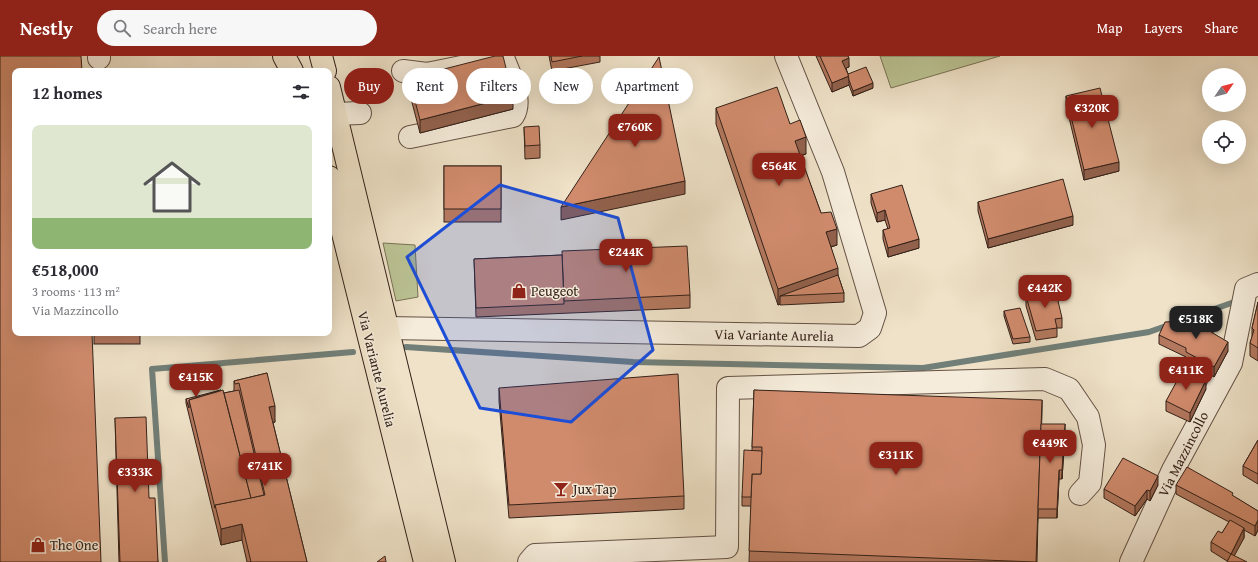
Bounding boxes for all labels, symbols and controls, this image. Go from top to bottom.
search box [97,10,377,46]
text: Nestly [20,14,73,42]
icon: search [111,17,133,39]
text: Search here [143,18,217,39]
text: Map [1097,18,1123,38]
text: Layers [1145,18,1183,38]
text: Share [1205,18,1238,38]
chip: Buy [344,68,394,104]
chip: Rent [402,68,458,104]
chip: Filters [466,68,531,104]
chip: New [539,68,593,104]
chip: Apartment [601,68,693,104]
north arrow [1202,68,1246,112]
map controls [1202,68,1246,164]
text: 12 homes [32,80,103,105]
icon: filters [290,81,312,103]
pin: €320K [1064,95,1120,129]
text: €320K [1074,98,1110,117]
pin: €760K [607,114,663,148]
text: €760K [617,117,653,136]
button: locate [1202,120,1246,164]
icon: home [136,151,208,223]
pin: €564K [751,153,807,187]
text: €564K [761,156,797,175]
pin: €244K [598,239,654,273]
text: €244K [608,242,644,261]
text: €518,000 [32,257,98,282]
pin: €442K [1017,275,1073,309]
text: €442K [1027,278,1063,297]
place label: Peugeot [531,281,578,301]
text: 3 rooms · 113 m² [32,282,120,301]
shop icon: Peugeot [510,282,528,300]
text: Via Mazzincollo [32,301,119,320]
pin: €518K [1168,306,1224,340]
street label: Via Variante Aurelia [353,309,401,430]
text: €518K [1178,309,1214,328]
street label: Via Variante Aurelia [714,324,834,346]
pin: €411K [1158,357,1214,391]
text: €411K [1168,360,1204,379]
pin: €415K [168,364,224,398]
text: €415K [178,367,214,386]
street label: Via Mazzincollo [1153,408,1213,500]
pin: €449K [1022,430,1078,464]
text: €449K [1032,433,1068,452]
pin: €311K [868,442,924,476]
text: €311K [878,445,914,464]
pin: €741K [237,453,293,487]
text: €741K [247,456,283,475]
pin: €333K [107,459,163,493]
text: €333K [117,462,153,481]
place label: Jux Tap [571,479,617,499]
bar icon: Jux Tap [552,480,570,498]
place label: The One [50,535,99,555]
shop icon: The One [29,536,47,554]

